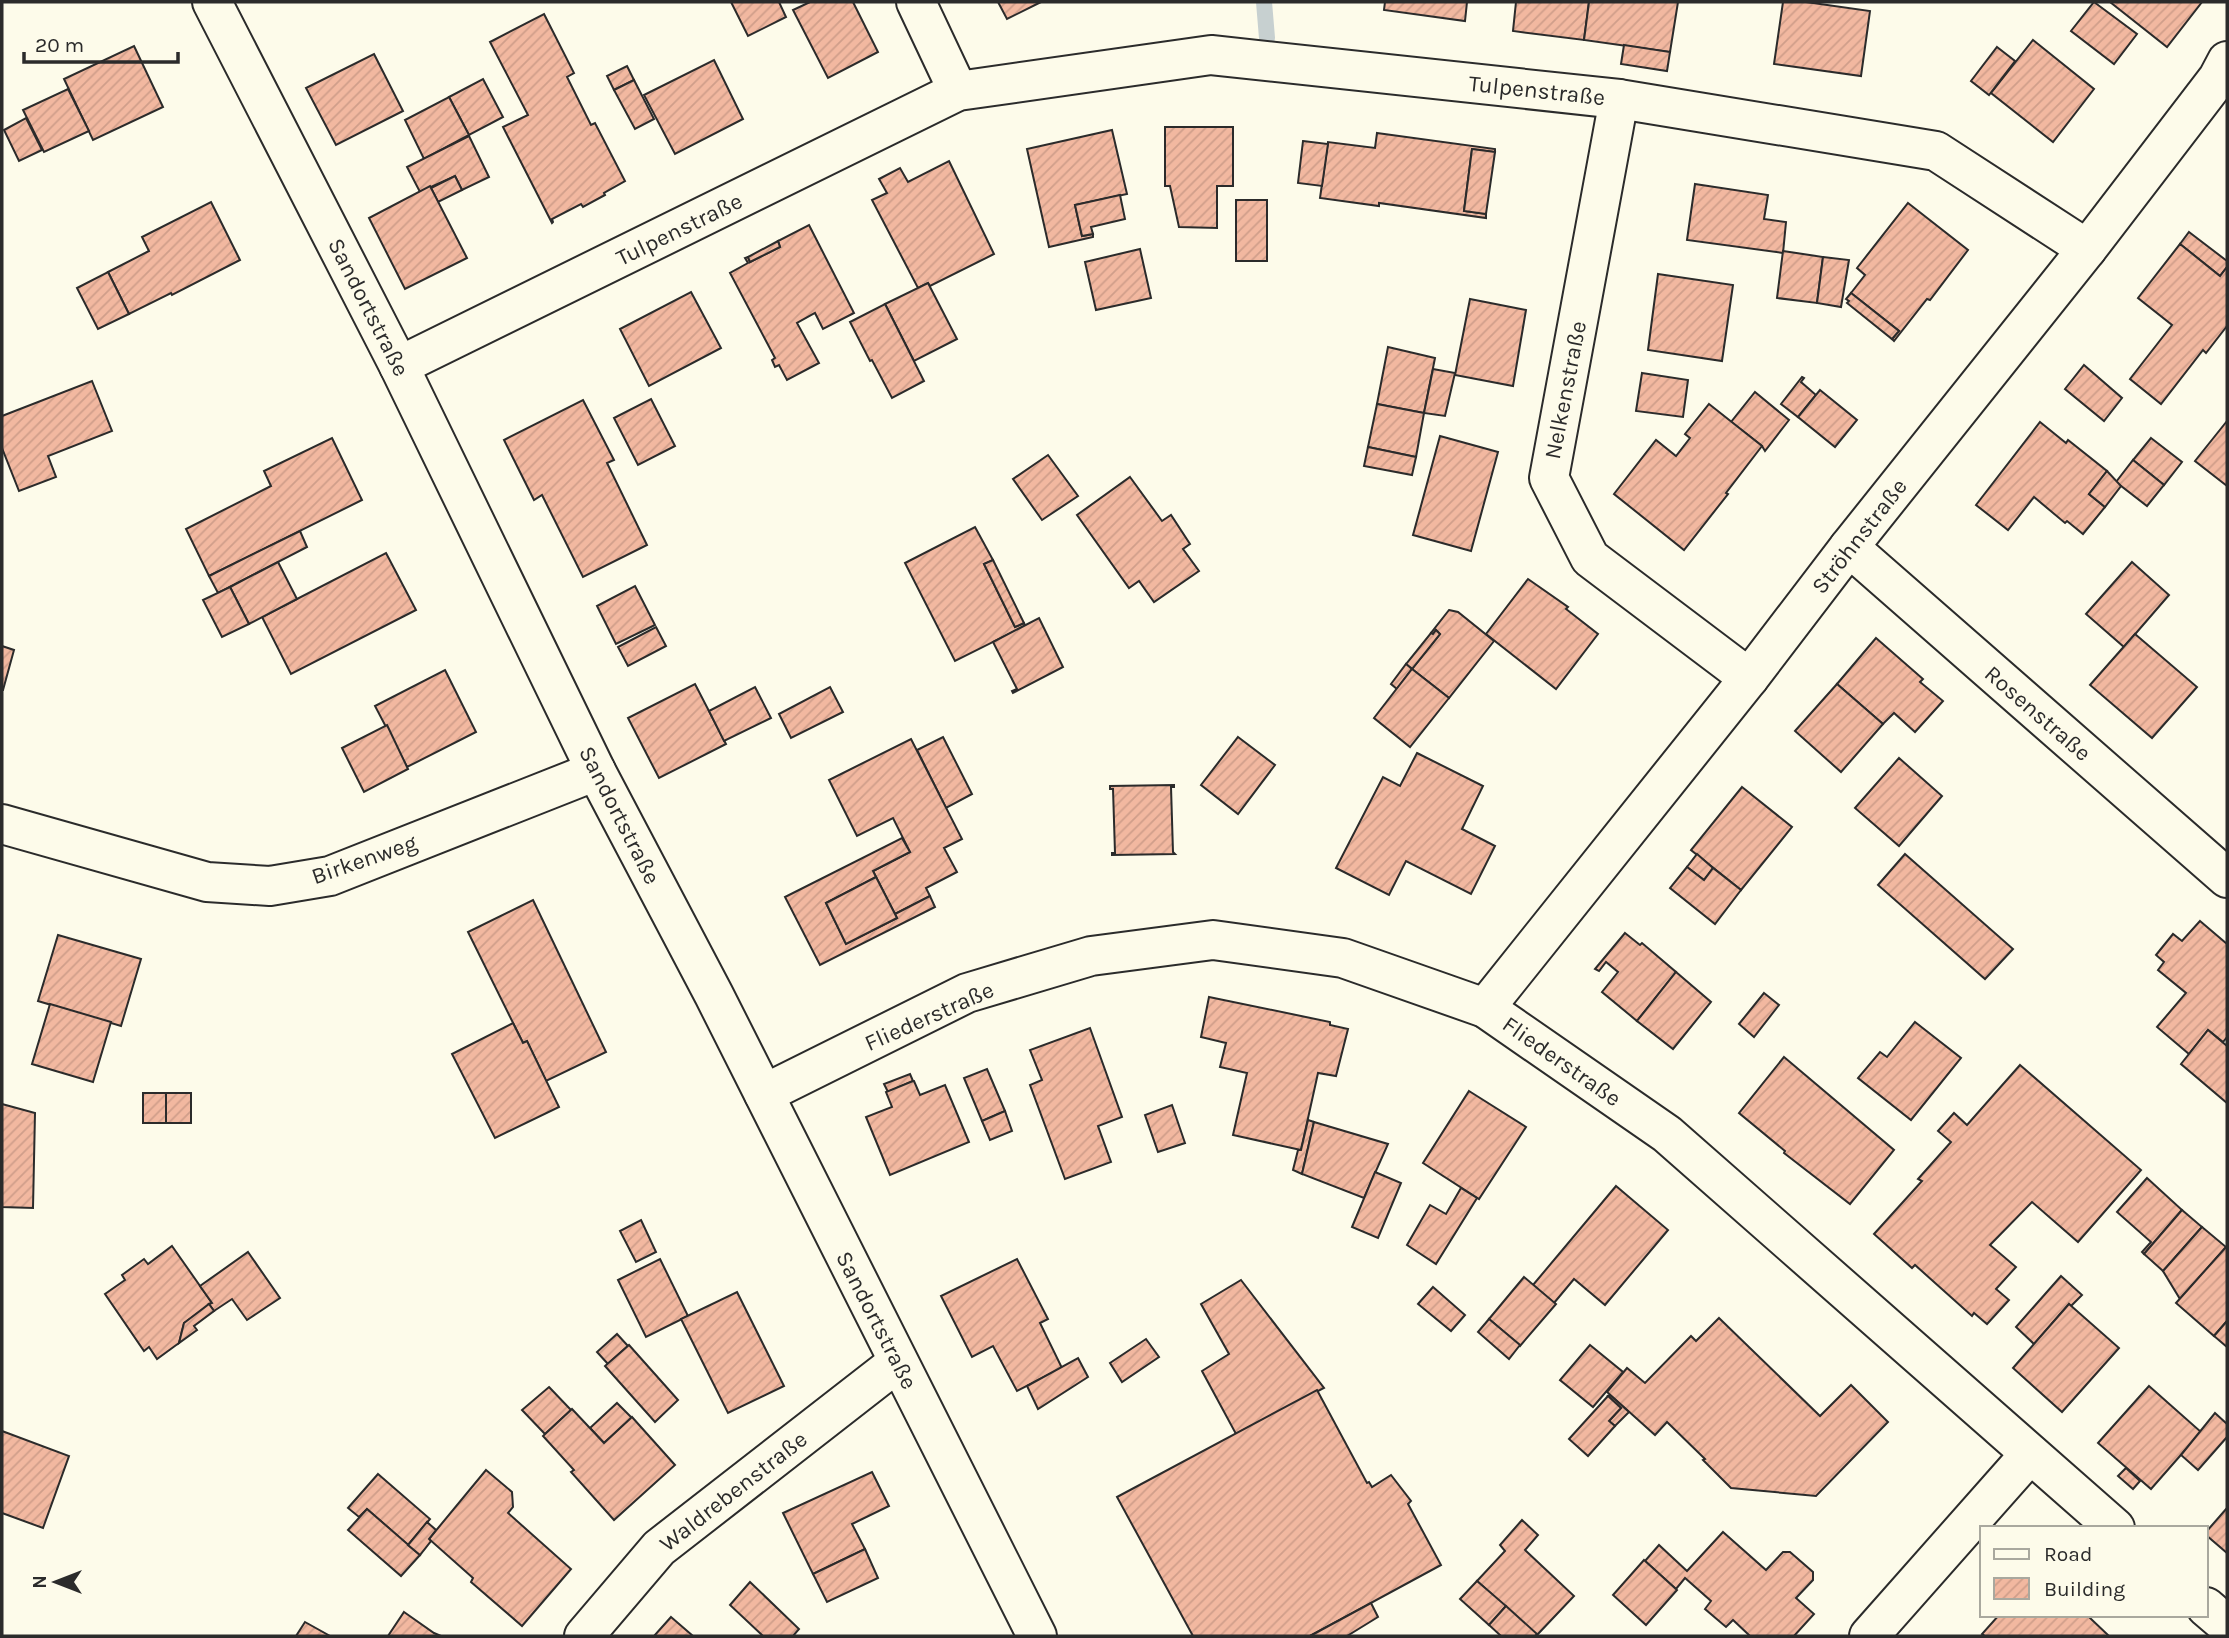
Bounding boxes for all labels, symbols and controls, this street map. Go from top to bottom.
scale bar [24,21,178,65]
text: 20 m [35,33,84,57]
street label: Tulpenstraße [1467,70,1607,111]
street label: Tulpenstraße [612,187,747,272]
street label: Sandortstraße [322,234,415,381]
street label: Nelkenstraße [1539,319,1592,462]
street label: Ströhnstraße [1806,473,1913,599]
street label: Rosenstraße [1979,660,2096,767]
street label: Sandortstraße [573,742,666,889]
street label: Birkenweg [308,829,420,890]
street label: Fliederstraße [860,976,998,1057]
street label: Fliederstraße [1497,1011,1626,1112]
street label: Sandortstraße [830,1247,923,1394]
street label: Waldrebenstraße [654,1425,812,1557]
legend [1980,1526,2208,1617]
text: Road [2044,1542,2092,1566]
north arrow [21,1547,91,1617]
text: N [29,1575,51,1589]
text: Building [2044,1577,2125,1601]

